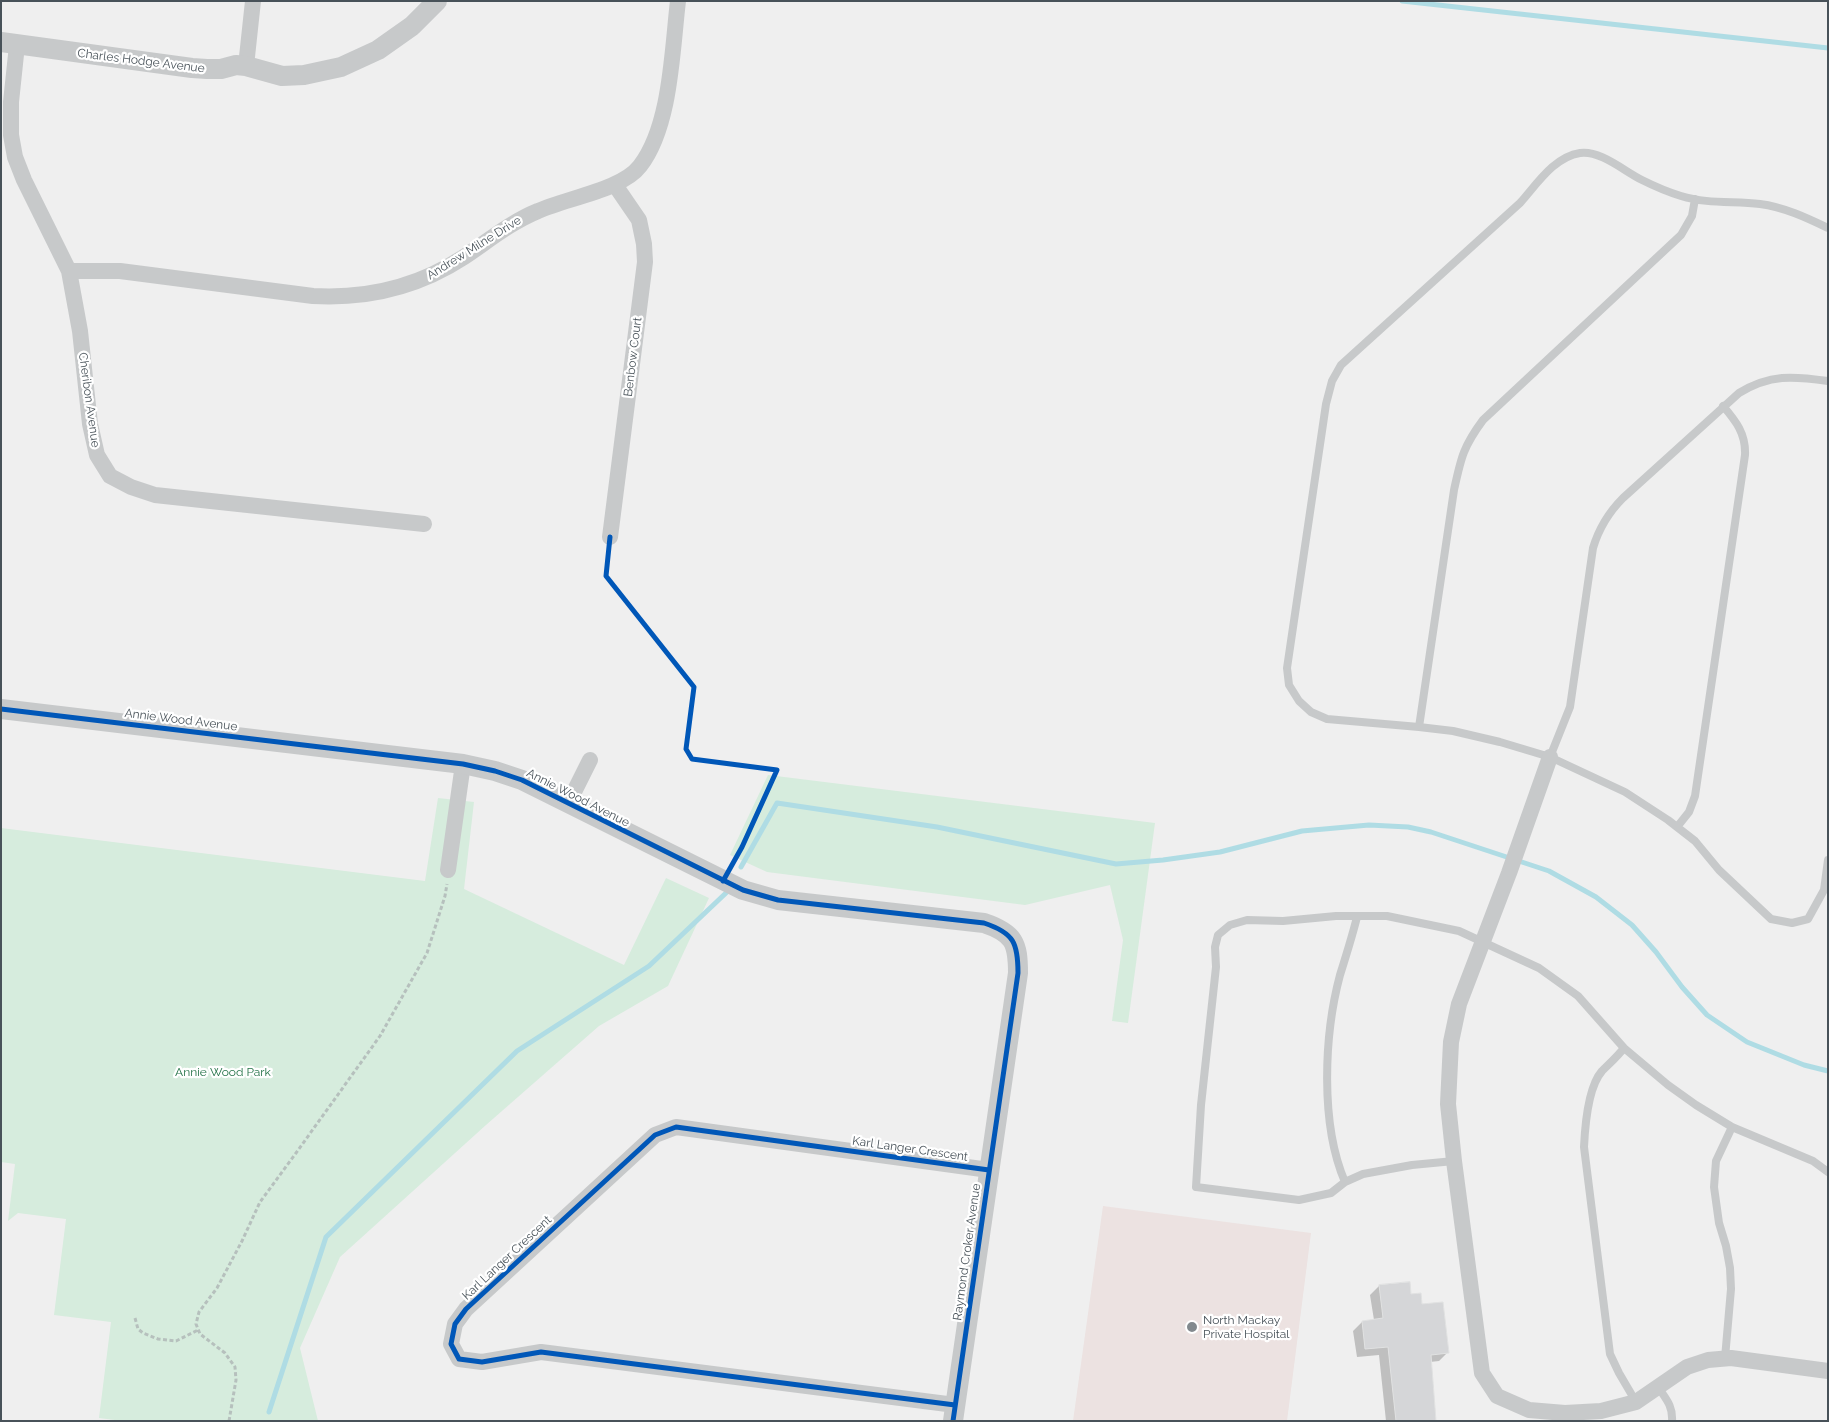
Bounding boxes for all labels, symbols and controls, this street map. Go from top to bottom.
street label: Charles Hodge Avenue [77,46,205,76]
street label: Andrew Milne Drive [424,213,524,283]
street label: Benbow Court [621,316,645,398]
street label: Cheribon Avenue [75,352,103,448]
street label: Annie Wood Avenue [124,706,238,734]
street label: Annie Wood Avenue [524,766,632,830]
park label: Annie Wood Park [175,1065,271,1079]
street label: Karl Langer Crescent [851,1134,969,1164]
street label: Raymond Croker Avenue [950,1183,984,1321]
street label: Karl Langer Crescent [459,1213,555,1303]
place label: North Mackay Private Hospital [1203,1313,1290,1341]
marker: North Mackay Private Hospital [1185,1320,1199,1334]

